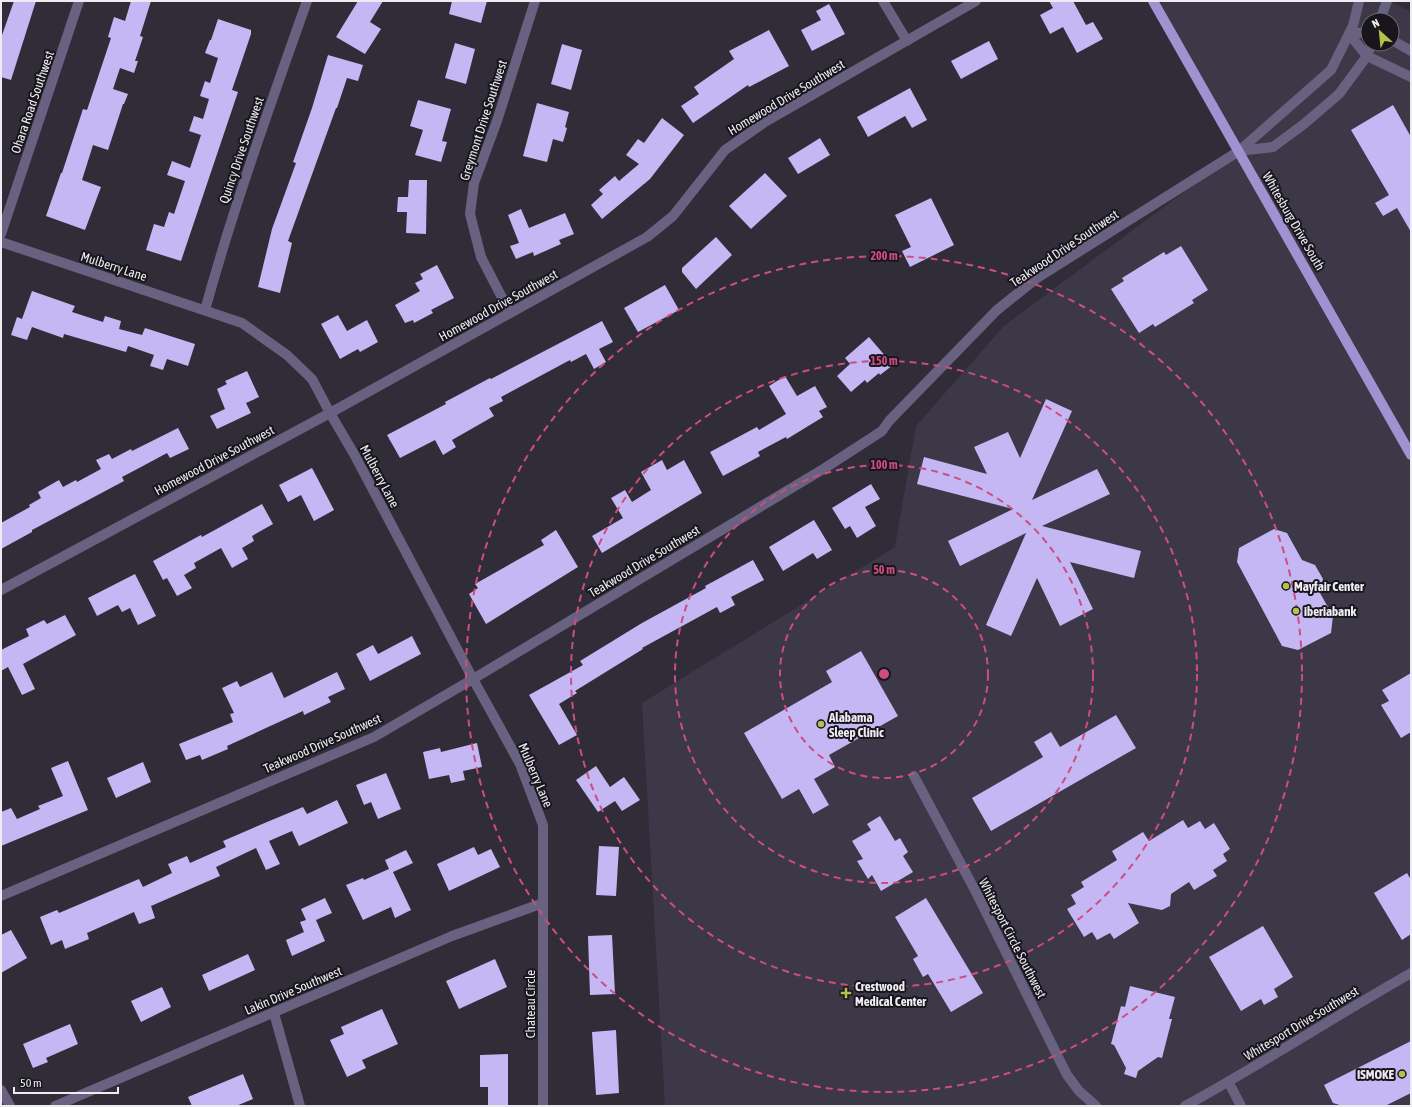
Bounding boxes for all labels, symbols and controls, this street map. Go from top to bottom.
north arrow [1360,12,1400,52]
text: N [1370,16,1381,30]
street label: Ohara Road Southwest [8,49,57,156]
street label: Homewood Drive Southwest [725,57,847,138]
street label: Greymont Drive Southwest [457,58,510,182]
street label: Quincy Drive Southwest [216,95,267,206]
street label: Whitesburg Drive South [1259,169,1328,273]
street label: Teakwood Drive Southwest [1007,207,1121,290]
street label: Mulberry Lane [79,249,149,284]
text: 200 m [870,249,898,263]
street label: Homewood Drive Southwest [436,266,560,344]
text: 150 m [870,354,898,368]
street label: Homewood Drive Southwest [152,422,277,498]
street label: Mulberry Lane [357,442,402,510]
text: 100 m [870,458,898,472]
street label: Teakwood Drive Southwest [586,522,703,601]
text: 50 m [873,563,895,577]
place label: Mayfair Center [1294,579,1365,594]
marker: Mayfair Center [1281,581,1291,591]
place label: iberiabank [1304,604,1356,619]
marker: iberiabank [1291,606,1301,616]
centre of rings [877,667,891,681]
place label: Alabama Sleep Clinic [828,710,884,740]
street label: Teakwood Drive Southwest [261,711,384,776]
marker: Alabama Sleep Clinic [816,719,826,729]
street label: Mulberry Lane [515,741,556,810]
street label: Whitesport Circle Southwest [976,876,1049,1001]
street label: Lakin Drive Southwest [242,963,344,1018]
street label: Chateau Circle [523,970,538,1038]
place label: Crestwood Medical Center [855,979,927,1009]
street label: Whitesport Drive Southwest [1241,983,1362,1064]
marker: Crestwood Medical Center [840,987,852,999]
place label: ISMOKE [1357,1067,1394,1082]
scale bar [14,1069,118,1095]
marker: ISMOKE [1397,1069,1407,1079]
text: 50 m [20,1076,42,1090]

